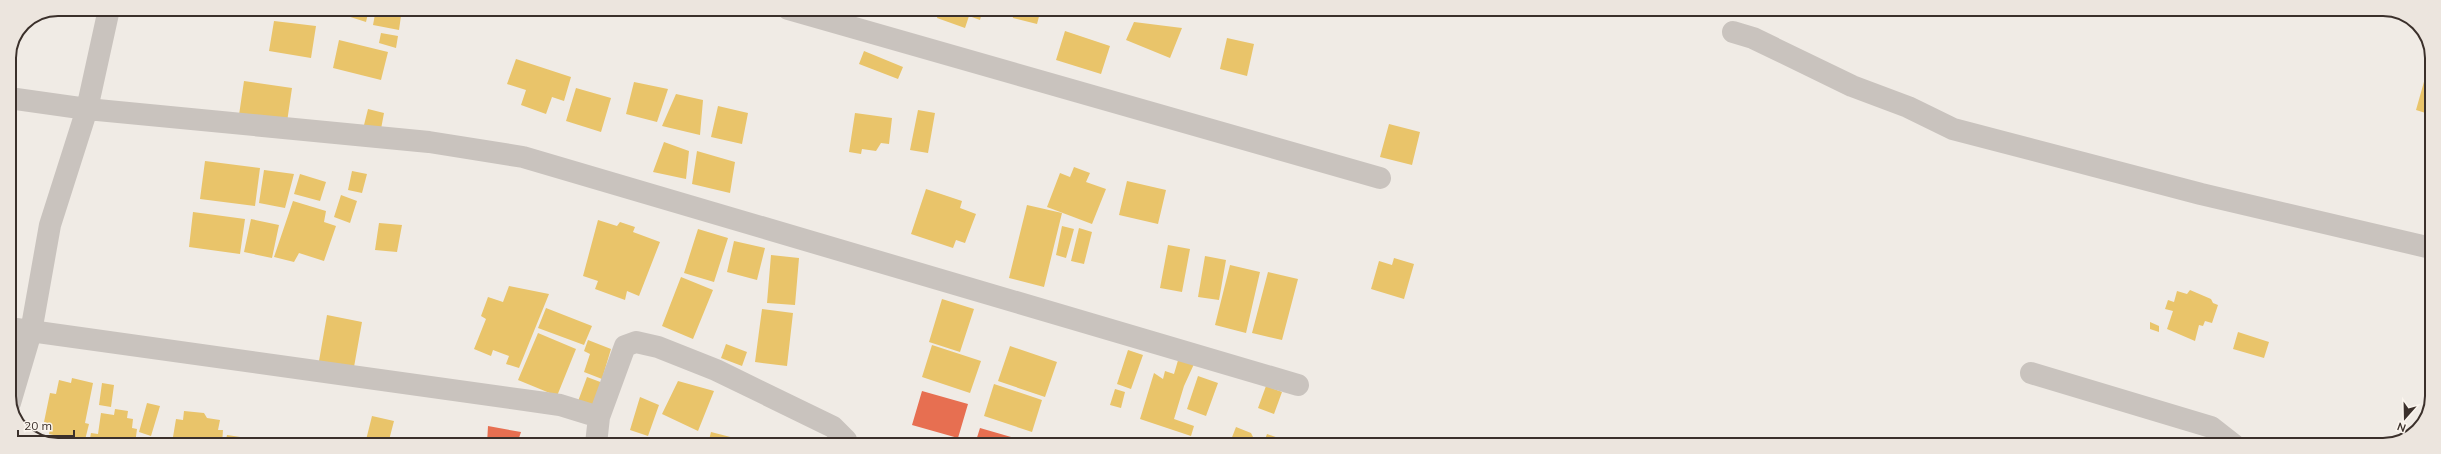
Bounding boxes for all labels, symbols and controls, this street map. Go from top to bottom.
north arrow [2385,398,2425,438]
scale bar [18,412,74,438]
text: 20 m [24,418,52,433]
text: N [2395,419,2408,435]

